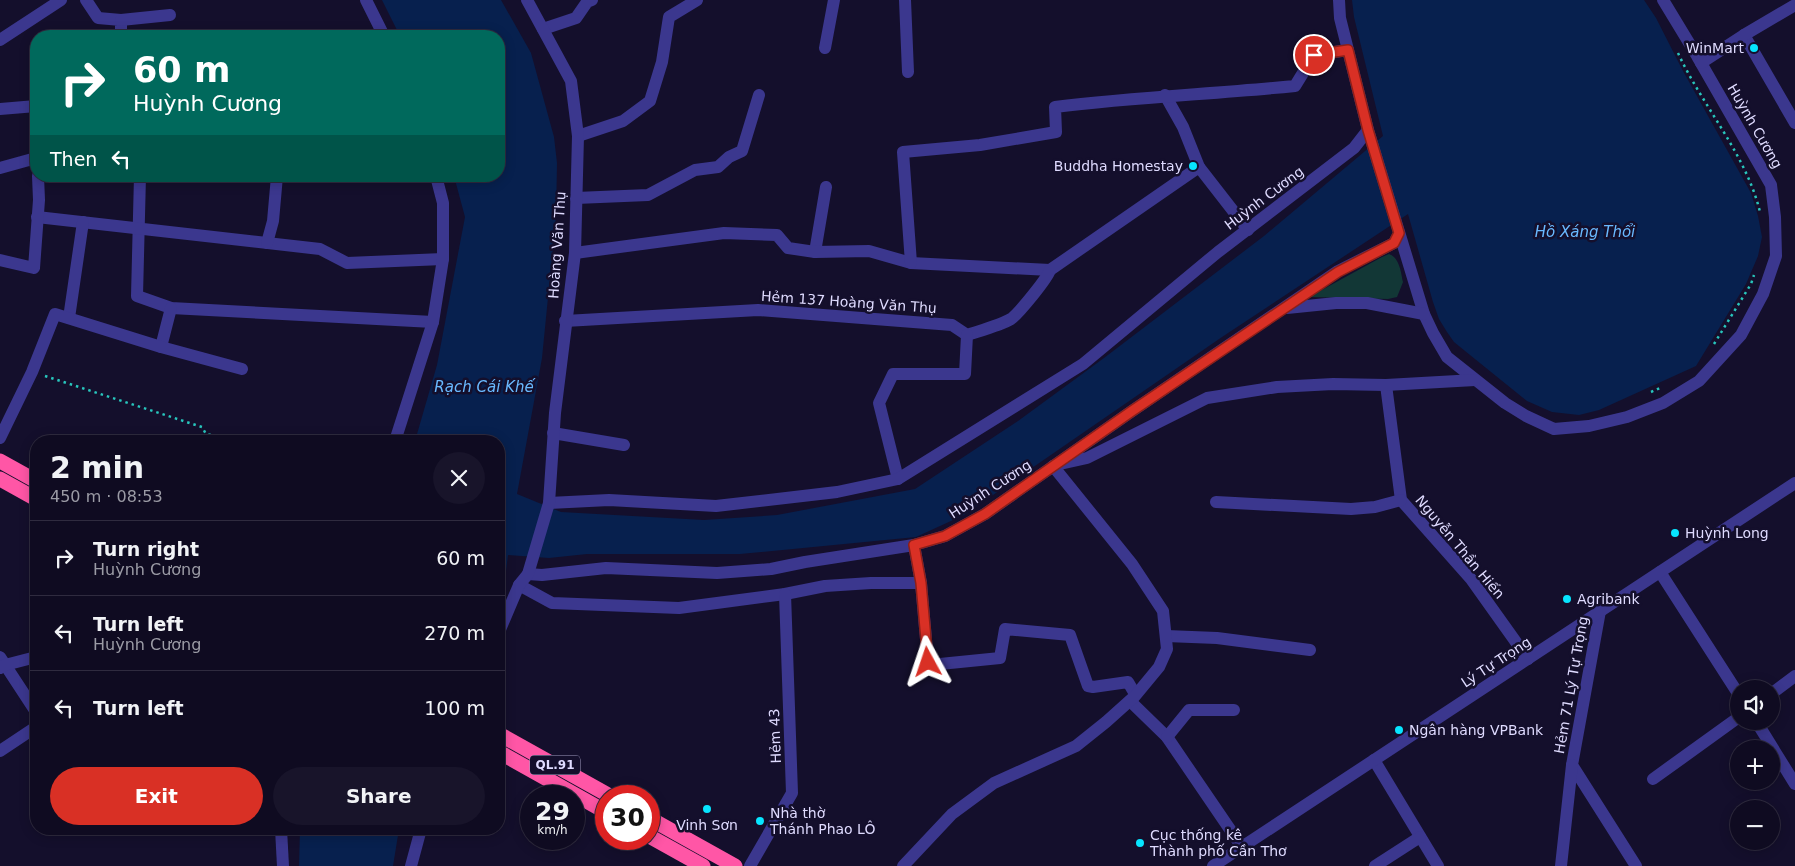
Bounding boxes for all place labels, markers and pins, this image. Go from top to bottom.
pin [1293,34,1335,76]
place label: WinMart [1686,40,1745,56]
marker: WinMart [1748,42,1760,54]
place label: Buddha Homestay [1054,158,1183,174]
marker: Buddha Homestay [1187,160,1199,172]
place label: Huỳnh Long [1685,525,1769,541]
marker: Huỳnh Long [1669,527,1681,539]
place label: Agribank [1577,591,1640,607]
marker: Agribank [1561,593,1573,605]
place label: Ngân hàng VPBank [1409,722,1544,738]
marker: Ngân hàng VPBank [1393,724,1405,736]
marker: Vinh Sơn [701,803,713,815]
place label: Nhà thờ Thánh Phao LÔ [769,805,875,837]
marker: Nhà thờ Thánh Phao LÔ [754,815,766,827]
place label: Vinh Sơn [676,817,738,833]
place label: Cục thống kê Thành phố Cần Thơ [1149,827,1287,859]
marker: Cục thống kê Thành phố Cần Thơ [1134,837,1146,849]

